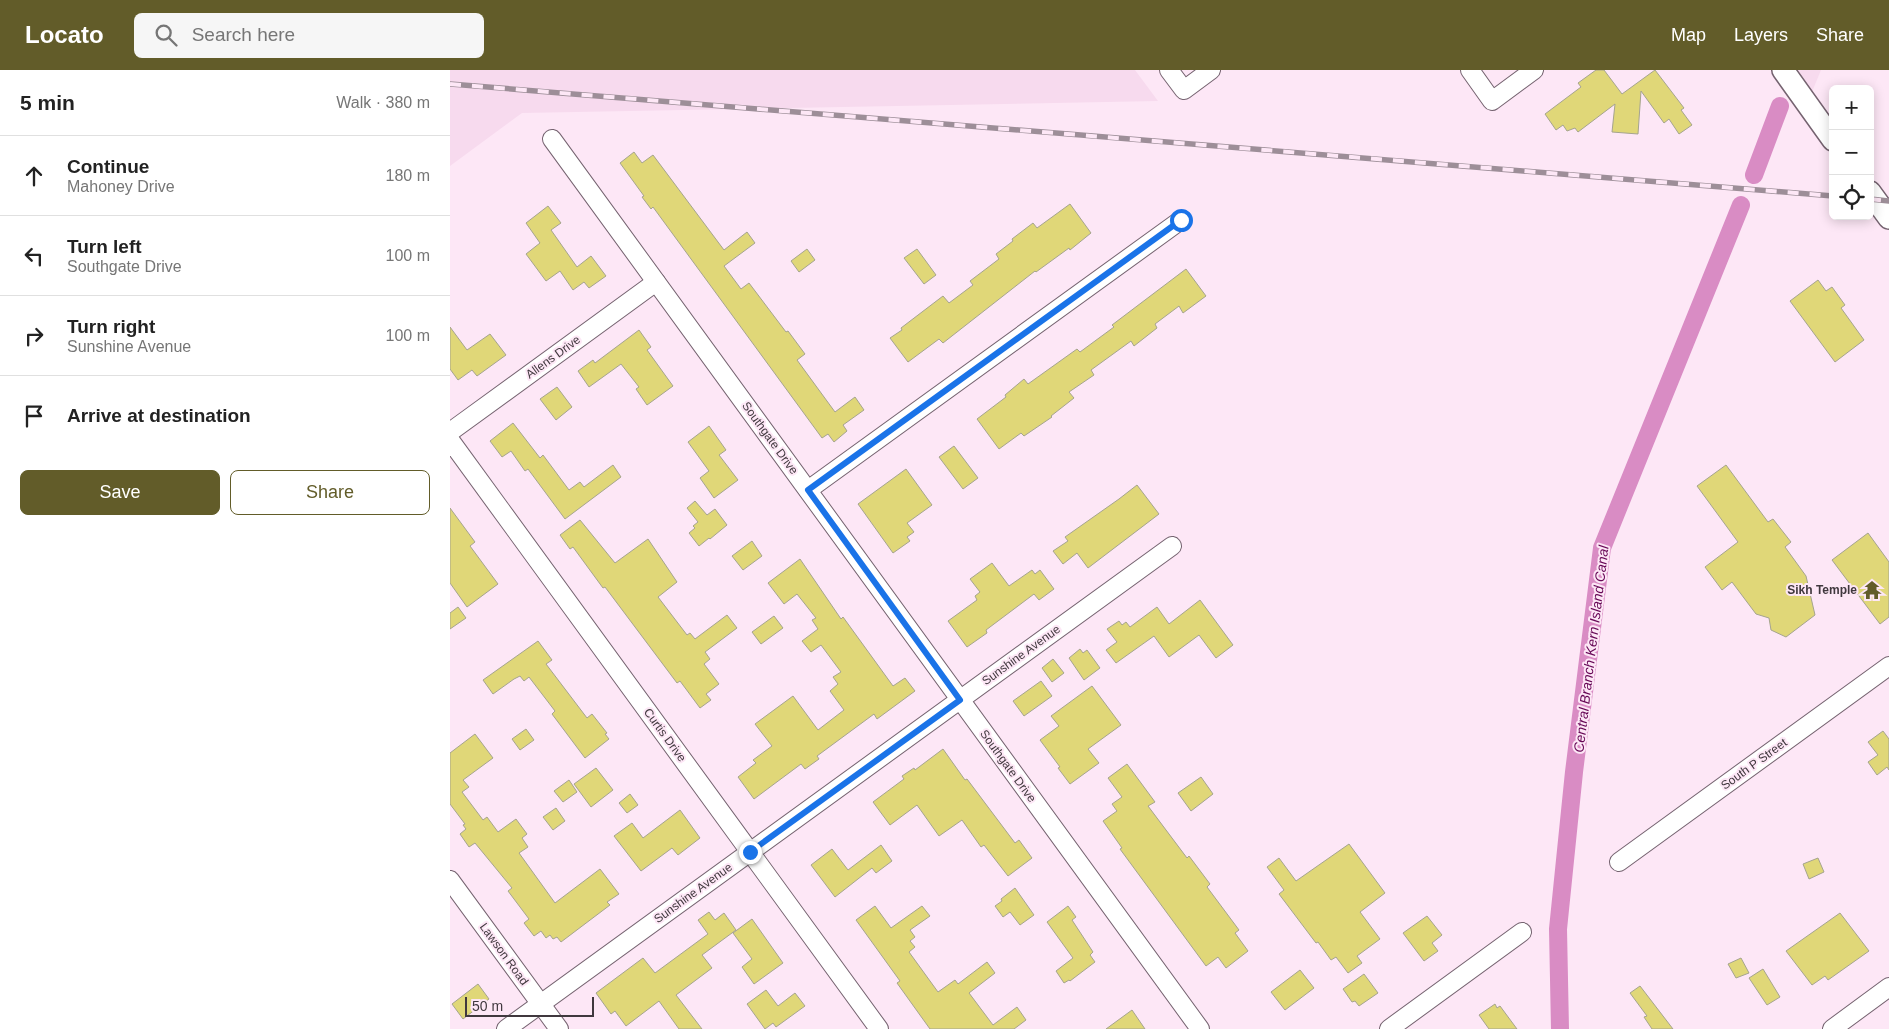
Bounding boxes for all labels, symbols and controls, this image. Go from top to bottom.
search box [134,13,484,58]
text: Locato [25,21,104,48]
icon: search [152,21,180,49]
text: Search here [192,24,295,45]
text: Map [1671,25,1706,45]
text: Layers [1734,25,1788,45]
text: Share [1816,25,1864,45]
map controls [1829,85,1874,220]
button: + [1829,85,1874,130]
text: 5 min [20,91,75,114]
text: Walk · 380 m [336,94,430,111]
button: − [1829,130,1874,175]
text: Continue [67,156,149,177]
icon: ahead [20,162,48,190]
text: 180 m [386,167,430,184]
button: locate [1829,175,1874,220]
text: Mahoney Drive [67,178,175,195]
route start [1170,209,1193,232]
text: Turn left [67,236,142,257]
icon: left [20,242,48,270]
text: 100 m [386,247,430,264]
text: Southgate Drive [67,258,182,275]
text: Turn right [67,316,155,337]
icon: right [20,322,48,350]
text: 100 m [386,327,430,344]
street label: Allens Drive [523,332,583,381]
text: Sunshine Avenue [67,338,191,355]
street label: Southgate Drive [739,399,801,477]
icon: arrive [20,402,48,430]
text: Arrive at destination [67,405,251,426]
button: Save [20,470,220,515]
button: Share [230,470,430,515]
water label: Central Branch Kern Island Canal [1570,544,1612,753]
temple icon: Sikh Temple [1861,579,1883,601]
place label: Sikh Temple [1787,583,1857,597]
street label: Sunshine Avenue [979,622,1063,688]
street label: Curtis Drive [641,706,689,765]
street label: Southgate Drive [977,727,1039,805]
street label: South P Street [1718,735,1790,793]
route end [739,841,762,864]
street label: Sunshine Avenue [651,860,735,926]
street label: Lawson Road [477,920,531,988]
scale bar [465,994,594,1017]
text: 50 m [472,998,503,1014]

